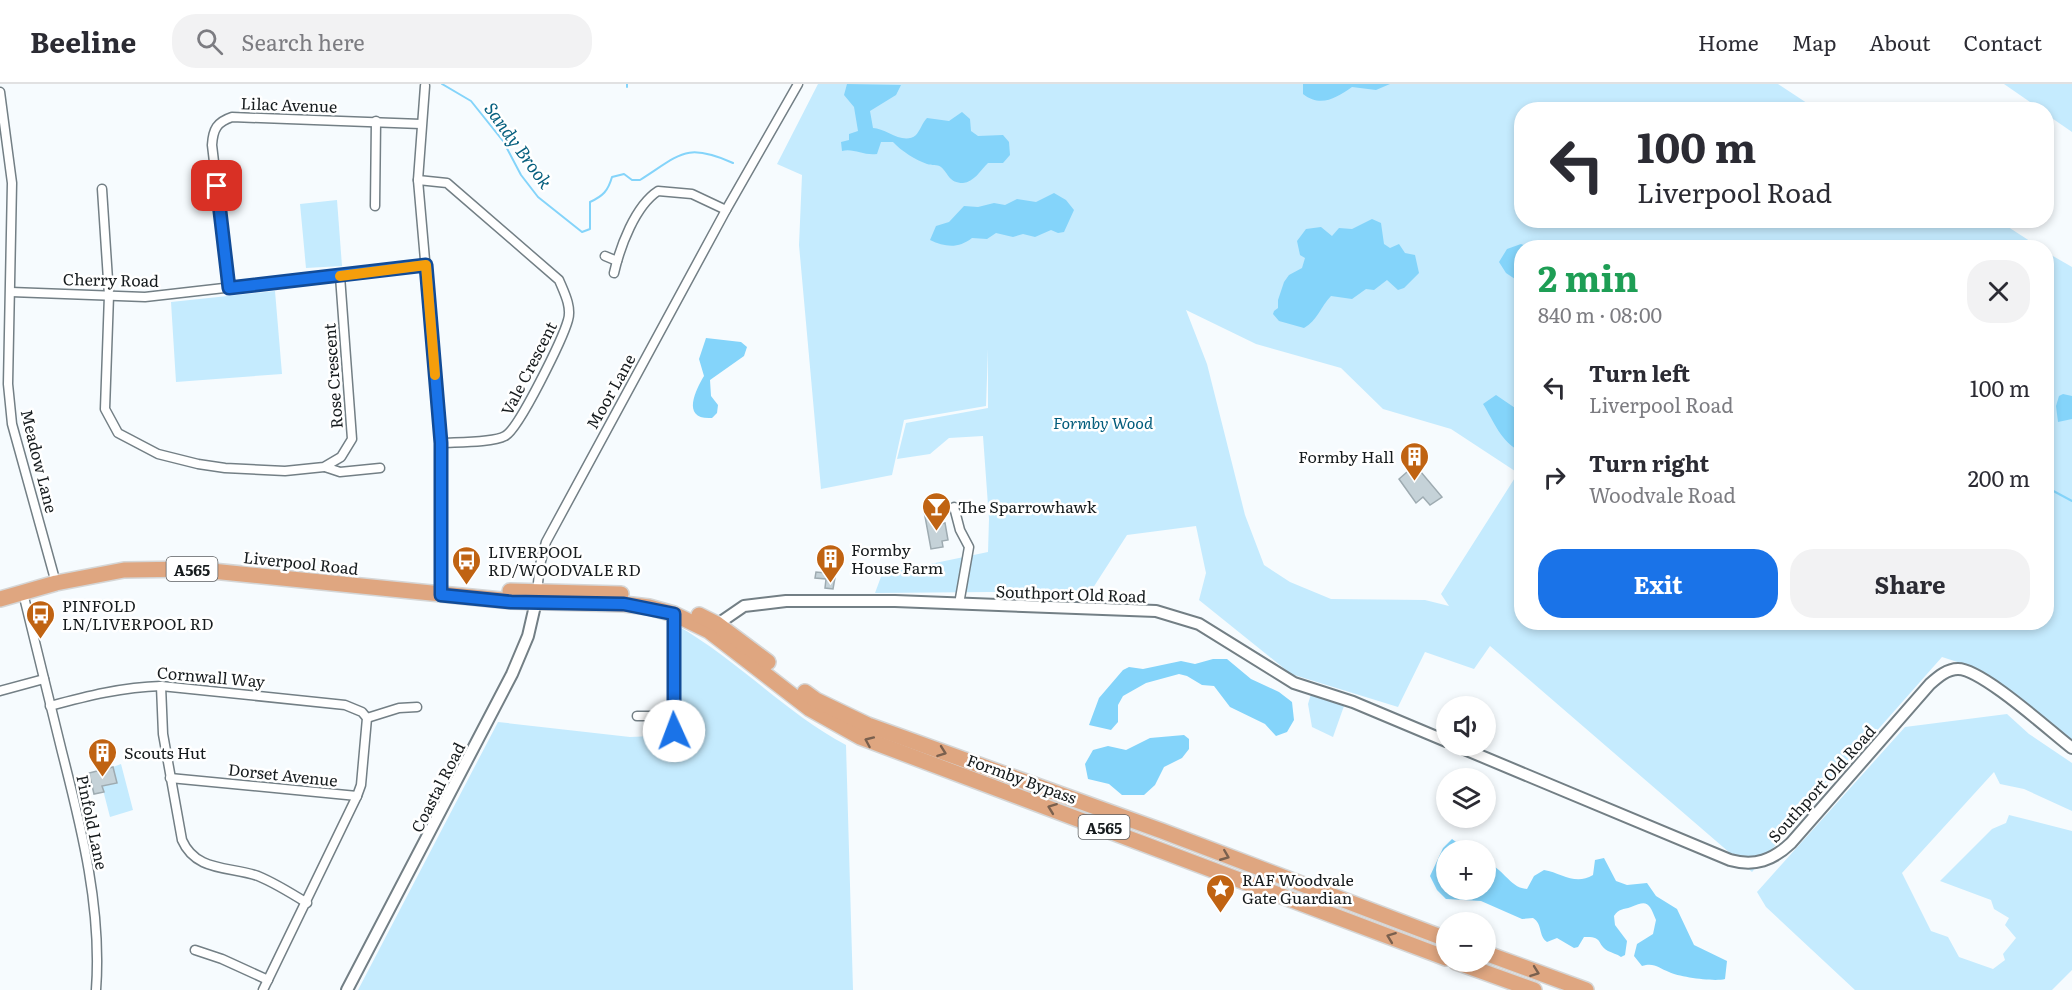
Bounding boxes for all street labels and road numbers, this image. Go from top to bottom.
street label: Lilac Avenue [240,90,338,118]
street label: Cherry Road [63,266,159,292]
street label: Vale Crescent [494,316,562,419]
street label: Rose Crescent [316,322,348,429]
street label: Moor Lane [579,349,641,433]
street label: Meadow Lane [16,407,64,515]
street label: Liverpool Road [242,544,360,580]
road number: A565 [166,557,218,581]
street label: Southport Old Road [995,578,1147,608]
street label: Cornwall Way [156,659,267,693]
street label: Southport Old Road [1762,719,1880,847]
street label: Coastal Road [404,738,470,836]
street label: Formby Bypass [964,747,1080,809]
street label: Dorset Avenue [227,756,339,792]
street label: Pinfold Lane [71,772,115,872]
road number: A565 [1078,815,1130,839]

